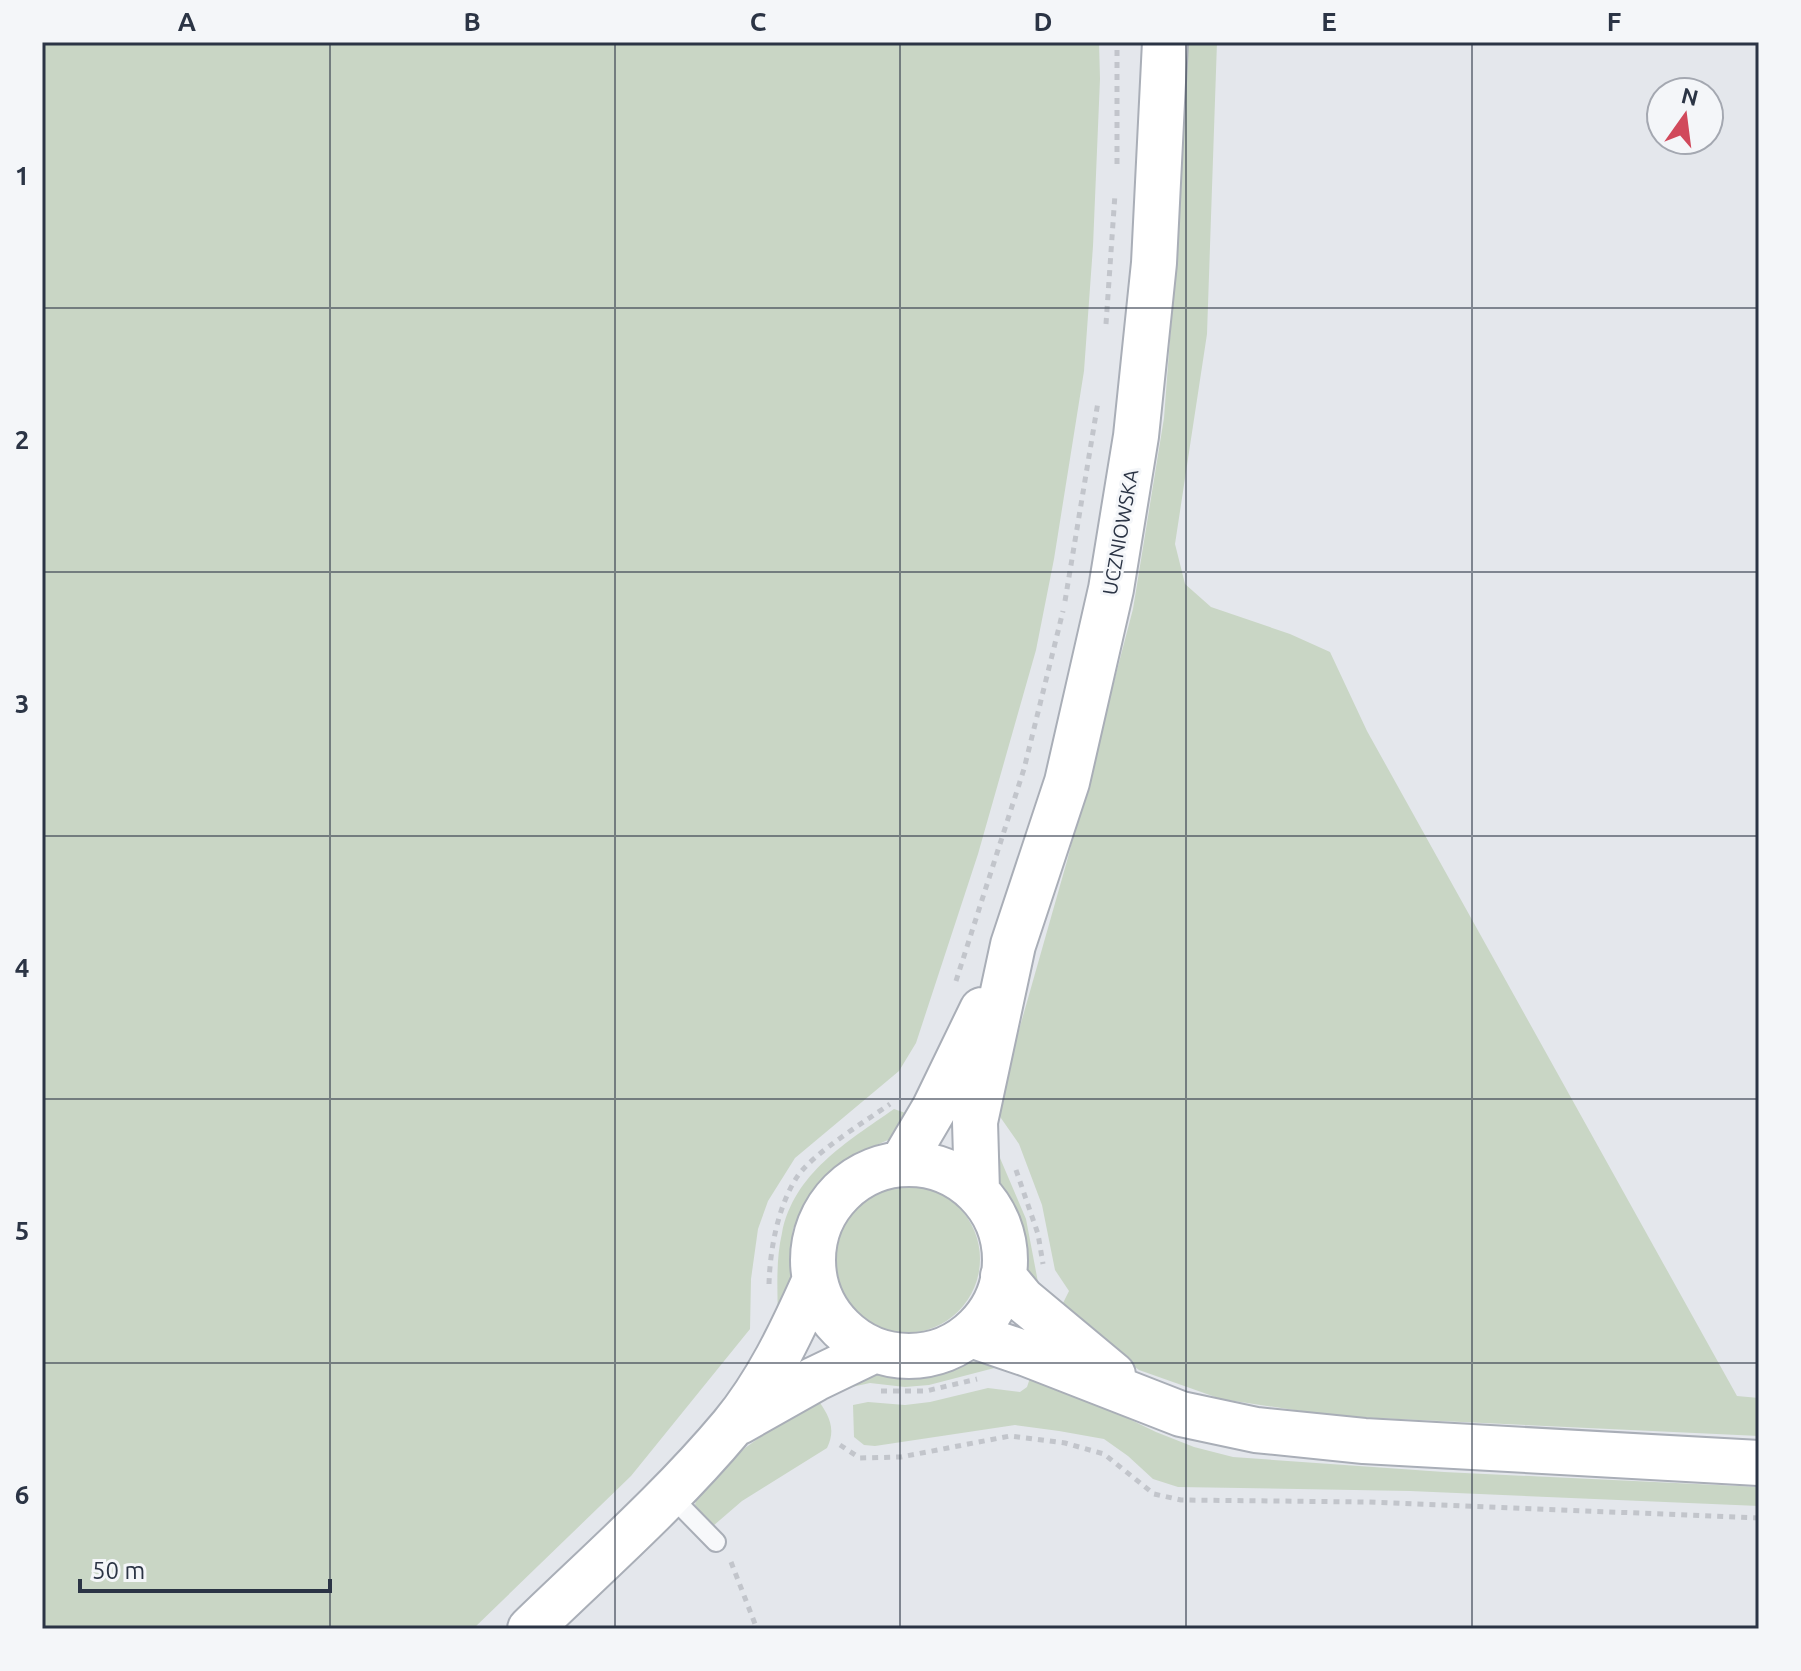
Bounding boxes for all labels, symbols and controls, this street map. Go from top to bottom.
text: A [178,7,197,36]
text: B [463,7,481,36]
text: C [750,7,767,36]
text: D [1034,7,1052,36]
text: E [1321,7,1337,36]
text: F [1607,7,1621,36]
north arrow [1645,76,1725,156]
text: N [1679,82,1701,110]
text: 1 [15,161,29,190]
text: 2 [15,425,29,454]
street label: UCZNIOWSKA [1098,467,1142,597]
text: 3 [15,689,29,718]
text: 4 [15,953,29,982]
text: 5 [15,1216,29,1245]
text: 6 [15,1480,29,1509]
scale bar [80,1543,330,1593]
text: 50 m [92,1557,145,1584]

